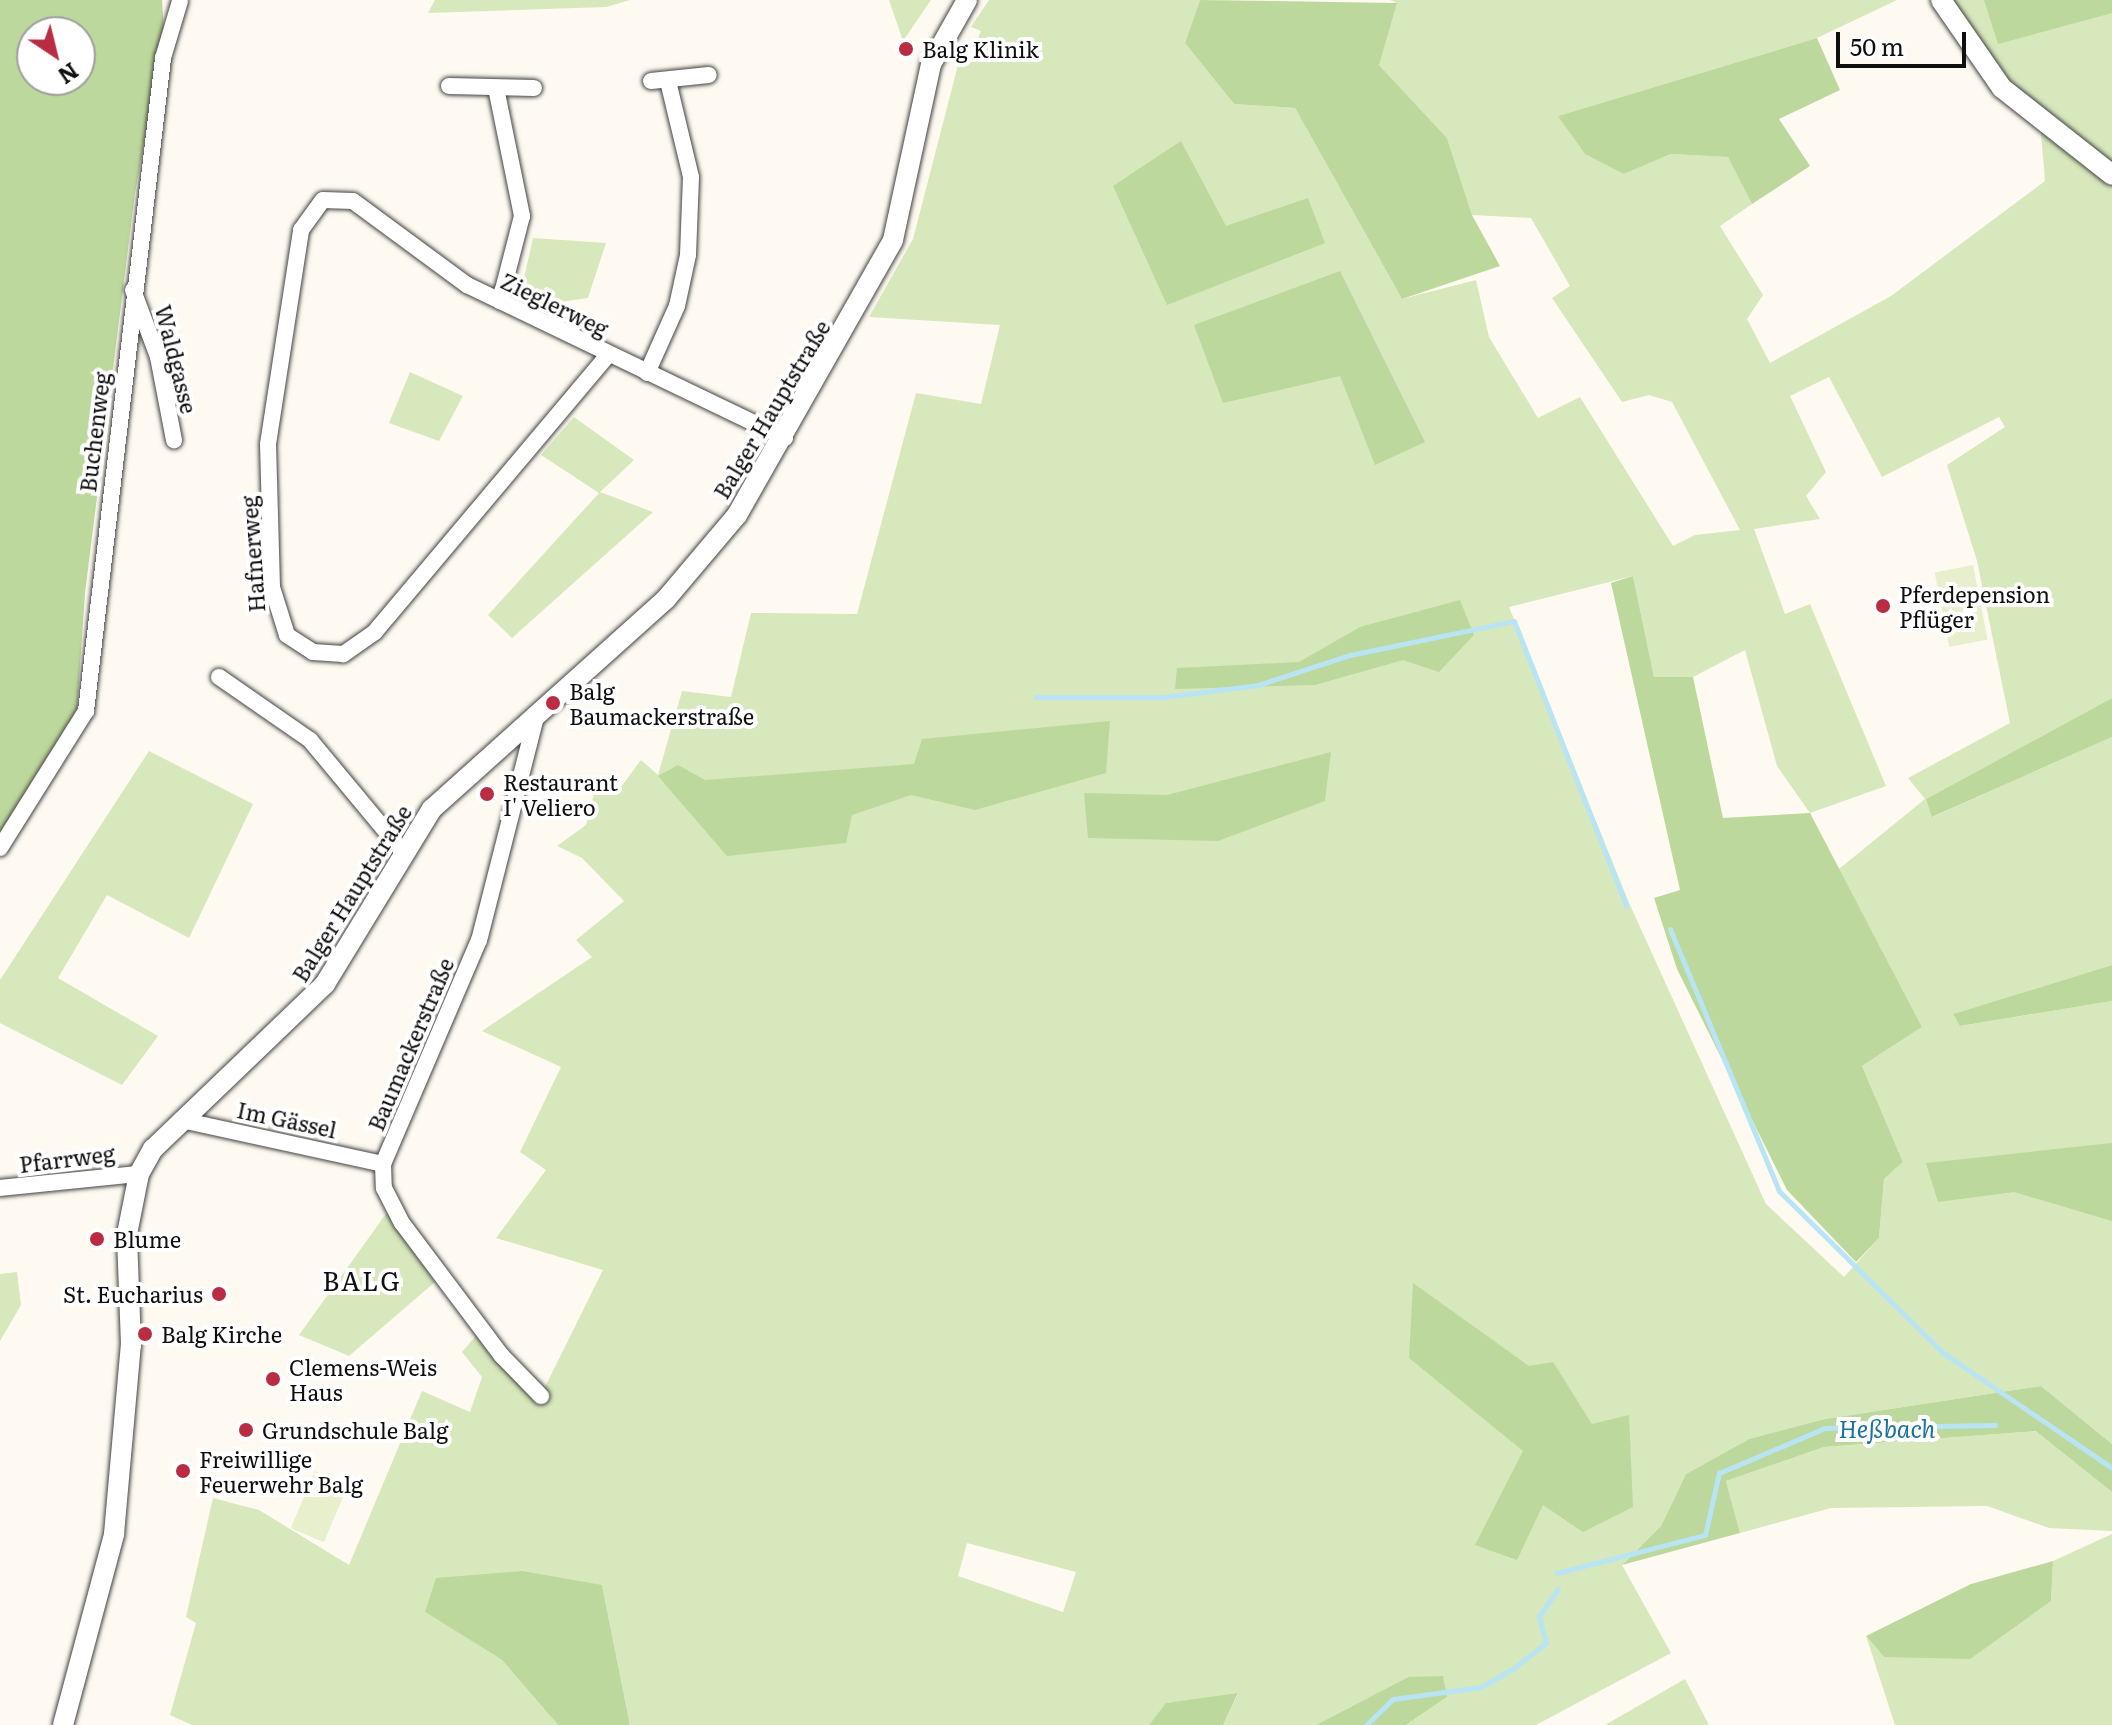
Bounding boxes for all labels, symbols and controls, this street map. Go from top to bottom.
north arrow [16,16,96,96]
scale bar [1840,16,1970,66]
text: 50 m [1850,28,1904,63]
place label: Balg Klinik [922,36,1039,62]
marker: Balg Klinik [897,40,915,58]
text: N [52,56,86,93]
street label: Zieglerweg [497,267,613,341]
street label: Waldgasse [151,302,203,416]
street label: Balger Hauptstraße [707,315,835,503]
street label: Buchenweg [74,370,114,494]
street label: Hafnerweg [235,495,269,613]
place label: Pferdepension Pflüger [1899,580,2050,632]
marker: Pferdepension Pflüger [1874,597,1892,615]
place label: Balg Baumackerstraße [569,677,754,728]
marker: Balg Baumackerstraße [544,694,562,712]
place label: Restaurant I' Veliero [503,768,618,820]
marker: Restaurant I' Veliero [478,785,496,803]
street label: Balger Hauptstraße [286,800,416,986]
street label: Baumackerstraße [362,954,458,1134]
street label: Im Gässel [235,1096,339,1142]
street label: Pfarrweg [18,1139,116,1177]
place label: Blume [113,1226,181,1252]
marker: Blume [88,1230,106,1248]
district label: BALG [322,1264,402,1296]
place label: St. Eucharius [63,1281,203,1307]
marker: St. Eucharius [210,1285,228,1303]
place label: Balg Kirche [161,1321,282,1347]
marker: Balg Kirche [136,1325,154,1343]
place label: Clemens-Weis Haus [289,1353,437,1404]
marker: Clemens-Weis Haus [264,1370,282,1388]
water label: Heßbach [1839,1414,1935,1442]
place label: Grundschule Balg [262,1417,448,1443]
marker: Grundschule Balg [237,1421,255,1439]
place label: Freiwillige Feuerwehr Balg [199,1445,363,1496]
marker: Freiwillige Feuerwehr Balg [174,1462,192,1480]

